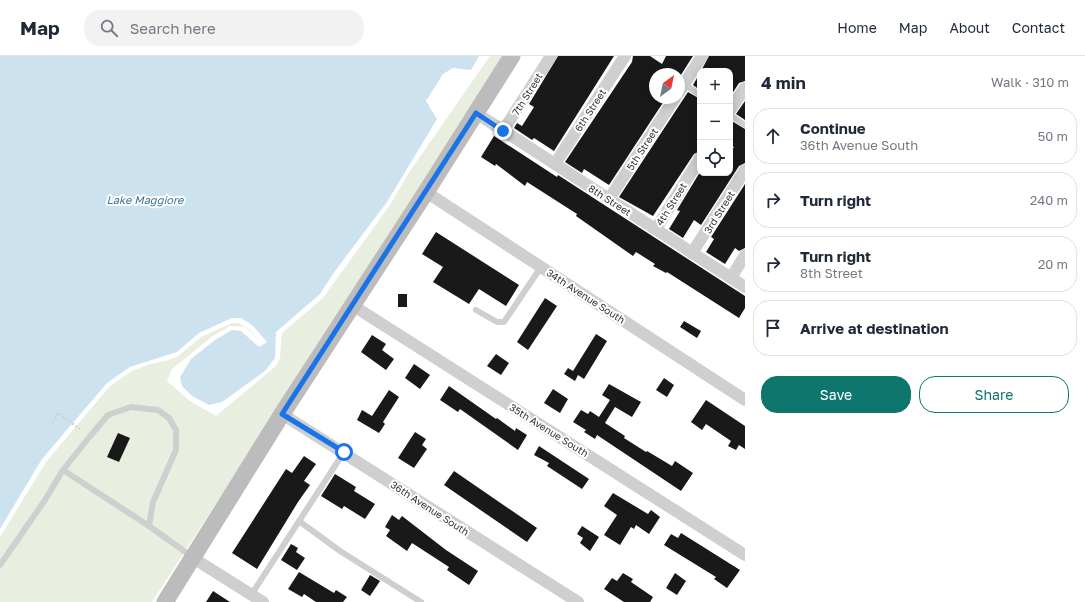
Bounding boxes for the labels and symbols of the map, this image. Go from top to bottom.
north arrow [649,68,685,104]
street label: 7th Street [509,71,545,117]
street label: 6th Street [572,86,608,134]
route end [494,122,512,140]
street label: 5th Street [624,126,660,172]
street label: 4th Street [653,180,689,228]
street label: 8th Street [586,182,634,218]
street label: 3rd Street [701,189,737,235]
water label: Lake Maggiore [106,193,185,207]
street label: 34th Avenue South [545,266,627,326]
street label: 35th Avenue South [507,401,591,459]
route start [335,443,353,461]
street label: 36th Avenue South [389,478,471,538]

